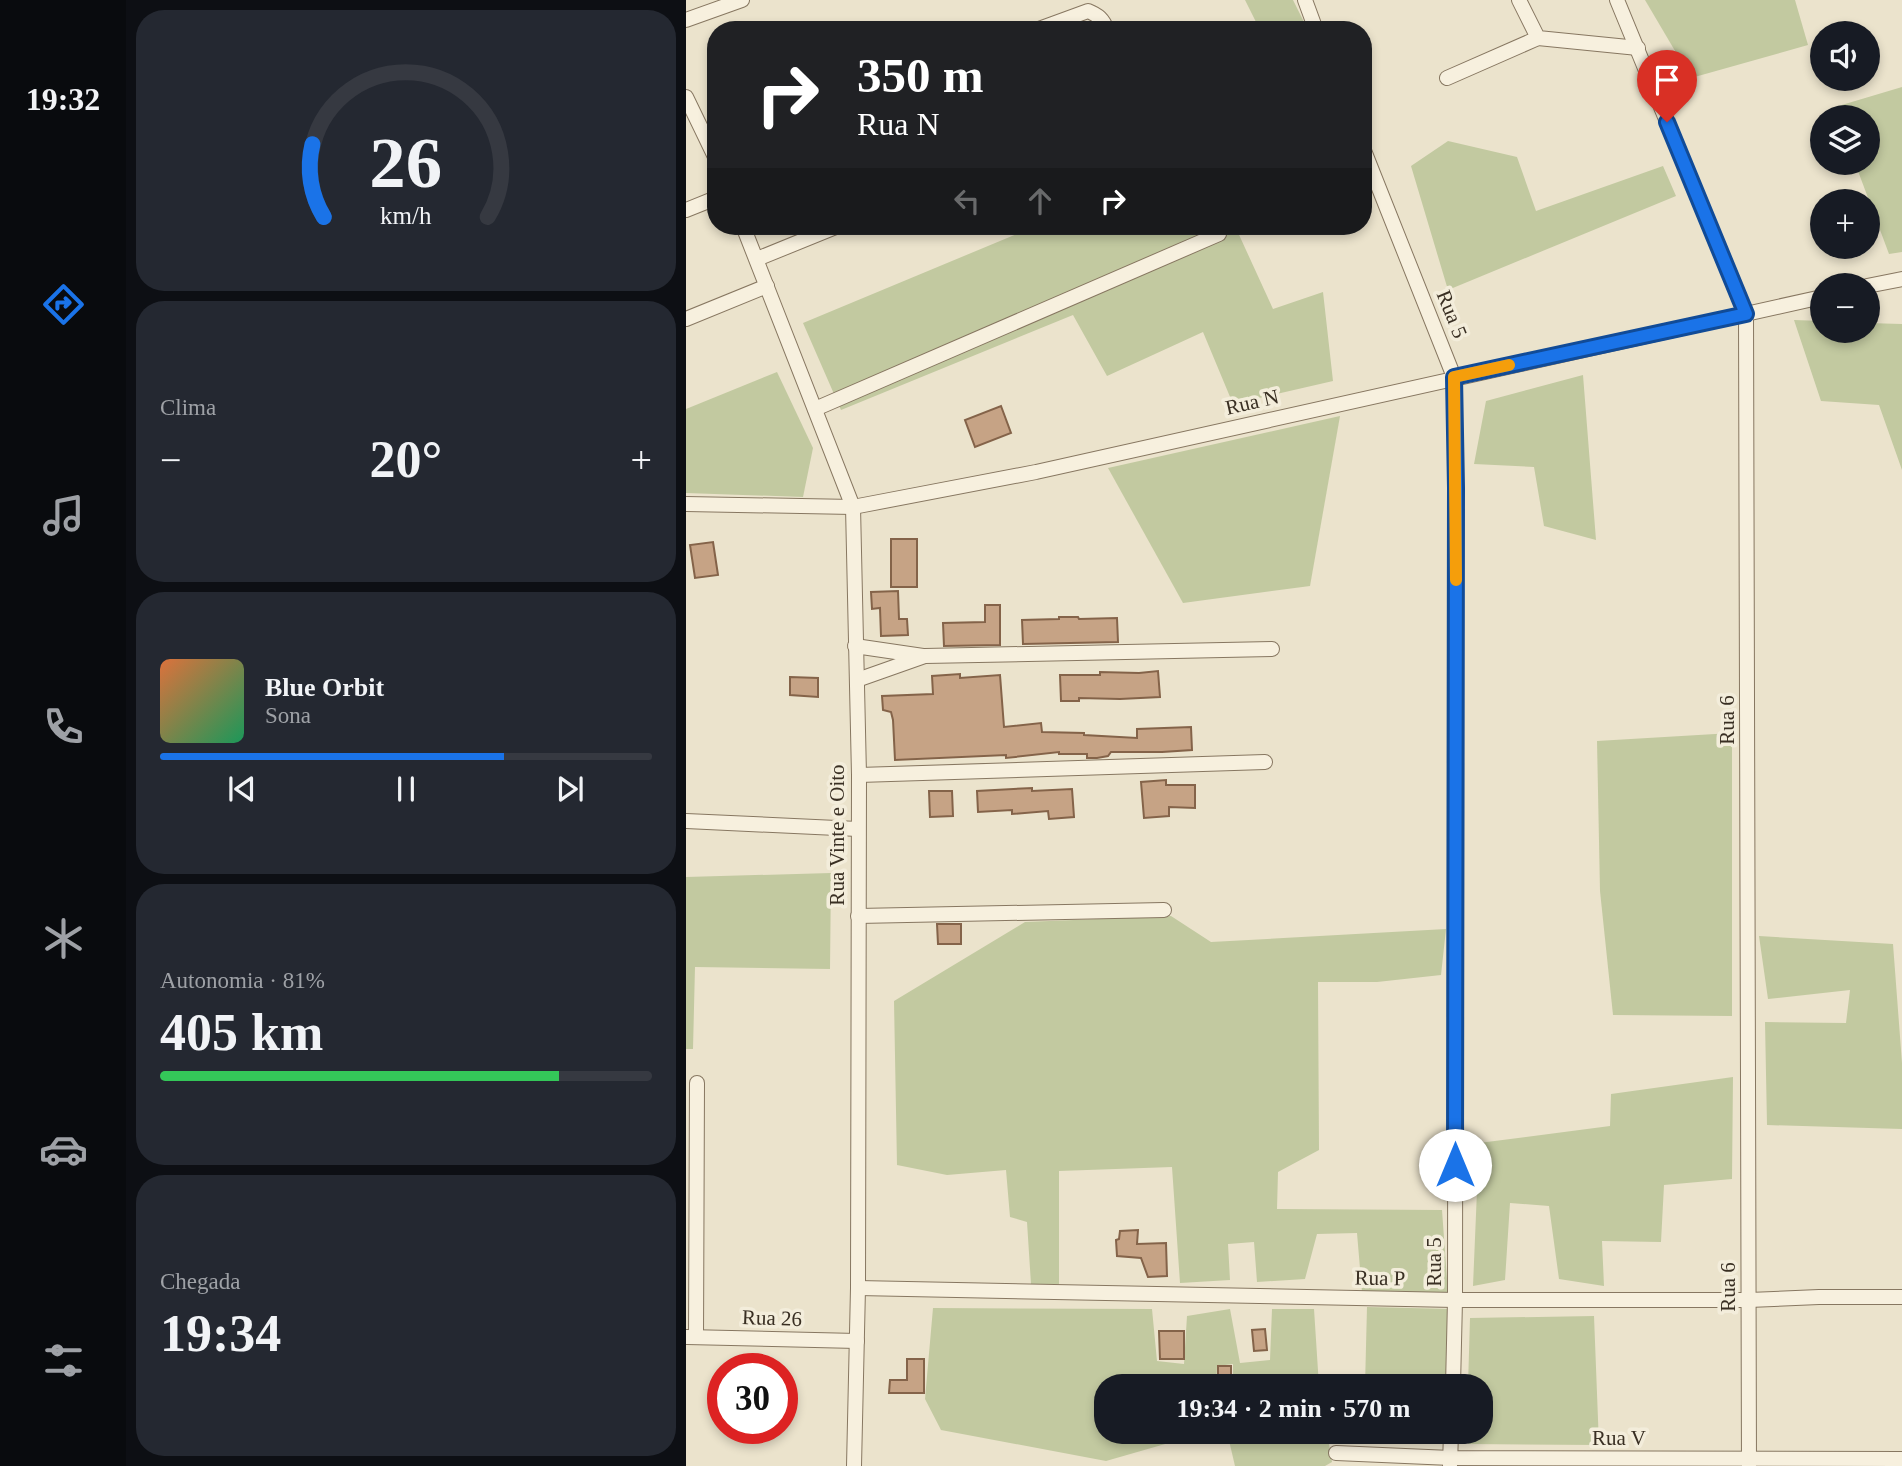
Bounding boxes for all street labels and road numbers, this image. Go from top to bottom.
street label: Rua 5 [1432,287,1472,341]
street label: Rua N [1223,384,1281,420]
street label: Rua 6 [1715,695,1739,745]
street label: Rua Vinte e Oito [825,764,849,906]
street label: Rua 5 [1422,1237,1446,1287]
street label: Rua 6 [1716,1262,1740,1312]
street label: Rua P [1354,1266,1406,1290]
street label: Rua 26 [742,1305,802,1331]
street label: Rua V [1592,1426,1646,1450]

